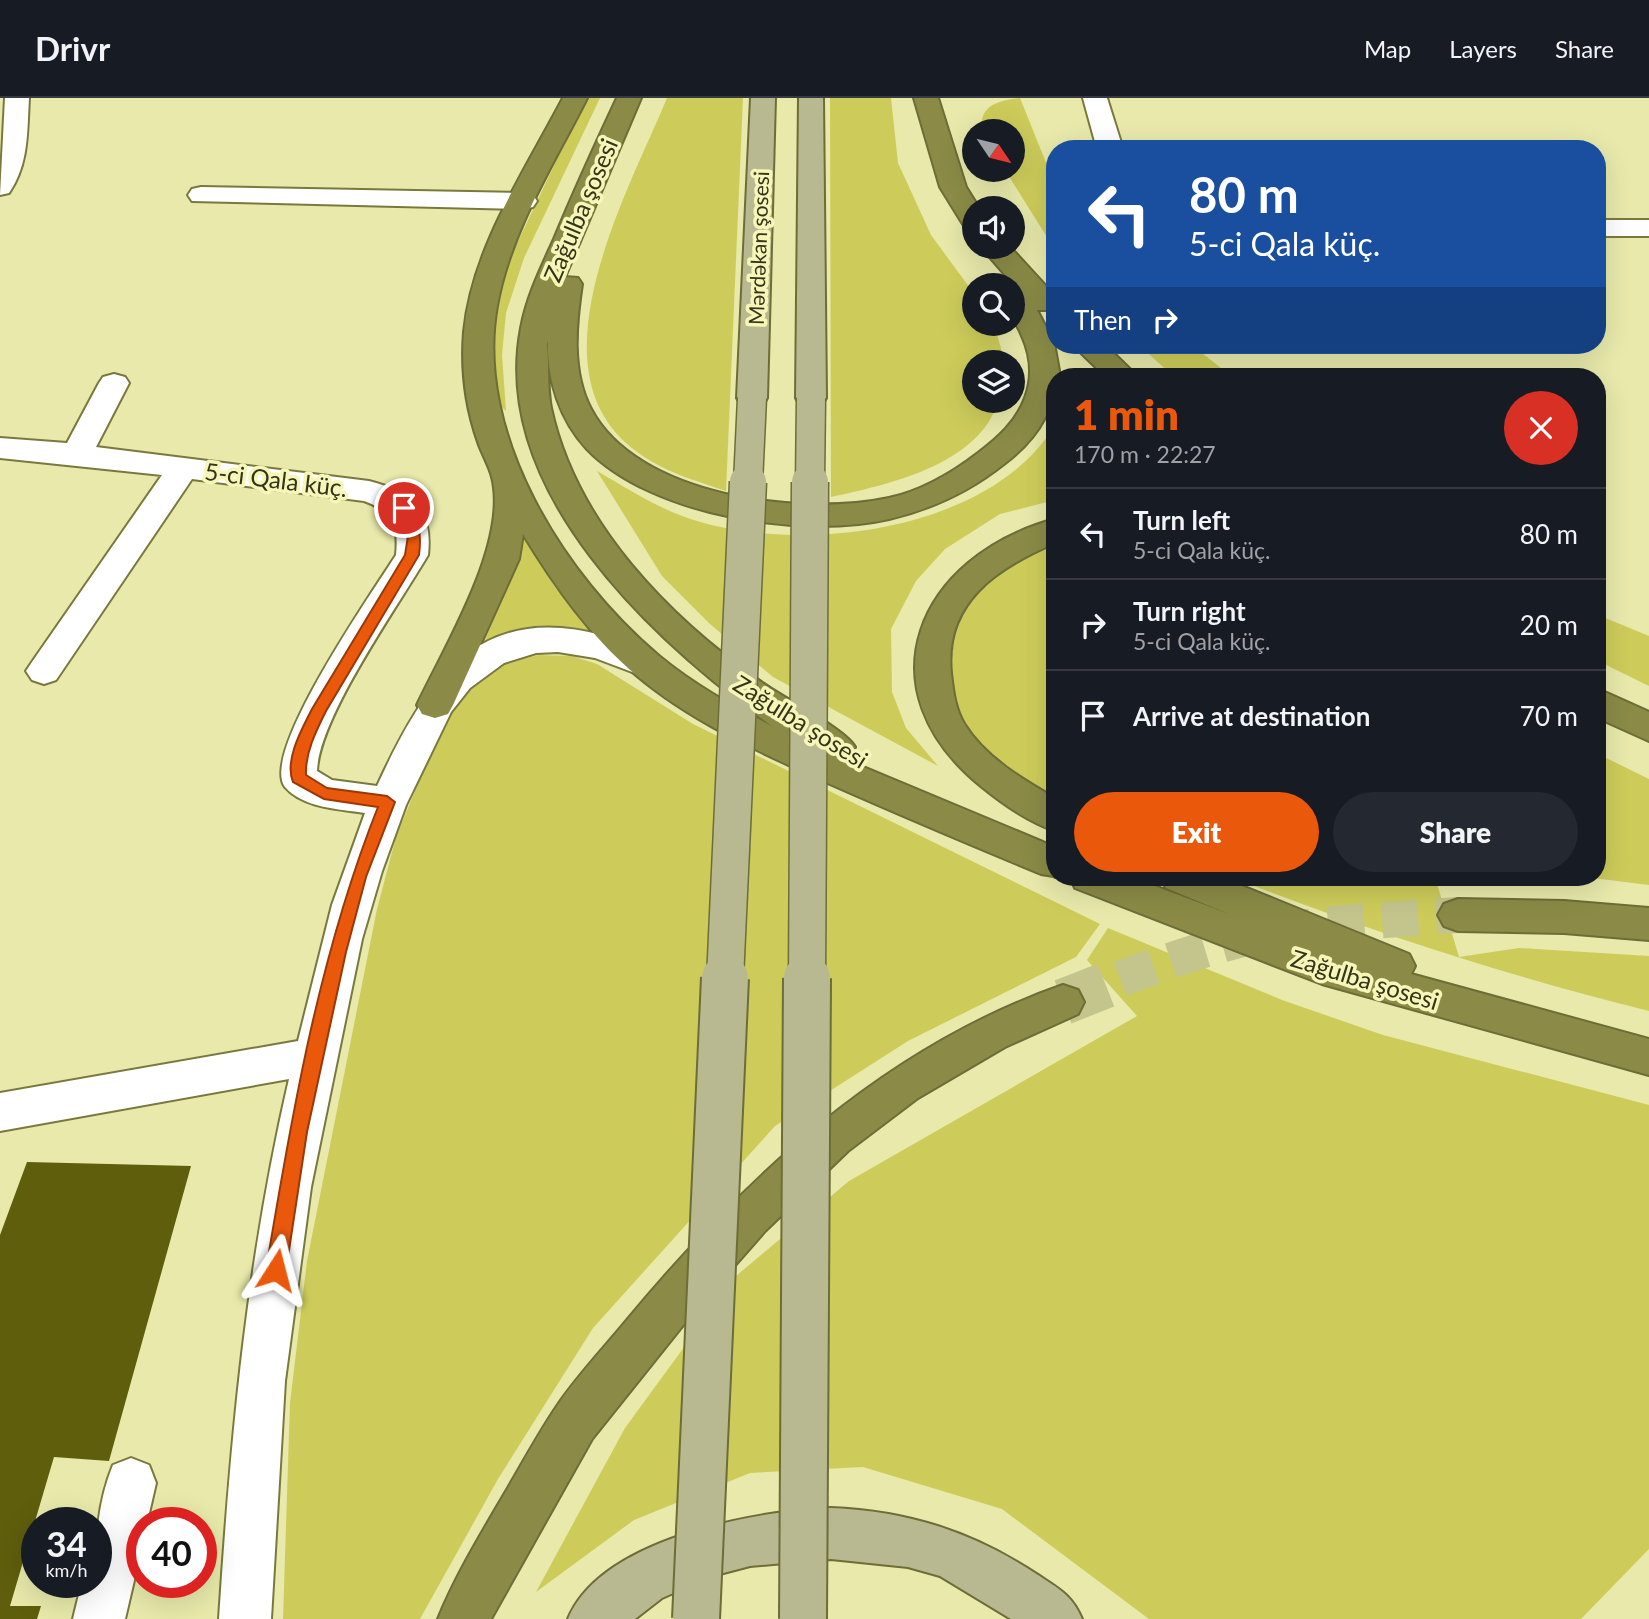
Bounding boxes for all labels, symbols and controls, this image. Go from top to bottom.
text: Drivr [35,28,110,68]
text: Map [1364,34,1411,63]
text: Layers [1449,34,1517,63]
text: Share [1555,34,1614,63]
north arrow [962,119,1026,182]
map controls [962,119,1025,413]
street label: Zağulba şosesi [537,134,623,286]
text: 80 m [1189,165,1299,223]
icon: left [1074,168,1165,259]
street label: Mərdəkan şosesi [743,171,773,325]
button: sound [962,196,1025,259]
text: 5-ci Qala küç. [1189,224,1380,263]
button: search [962,273,1025,336]
icon: right [1146,301,1184,339]
text: Then [1074,304,1132,336]
button: layers [962,350,1025,413]
text: 1 min [1074,389,1179,439]
button: close [1504,391,1578,465]
text: 170 m · 22:27 [1074,440,1216,468]
street label: 5-ci Qala küç. [203,456,349,502]
pin [374,478,434,538]
icon: arrive [385,489,423,527]
text: Turn left [1133,504,1230,536]
icon: left [1074,515,1112,553]
text: 80 m [1520,518,1578,550]
text: 5-ci Qala küç. [1133,536,1271,564]
text: Turn right [1133,595,1246,627]
icon: right [1074,606,1112,644]
text: 20 m [1520,609,1578,641]
text: 5-ci Qala küç. [1133,627,1271,655]
street label: Zağulba şosesi [729,668,873,774]
icon: arrive [1074,697,1112,735]
text: Arrive at destination [1133,700,1370,732]
text: 70 m [1520,700,1578,732]
button: Exit [1074,792,1319,872]
button: Share [1333,792,1578,872]
street label: Zağulba şosesi [1288,943,1442,1015]
position arrow [239,1233,313,1307]
speed limit sign: 40 [126,1507,217,1598]
text: 34 [46,1522,87,1564]
text: km/h [45,1559,88,1581]

